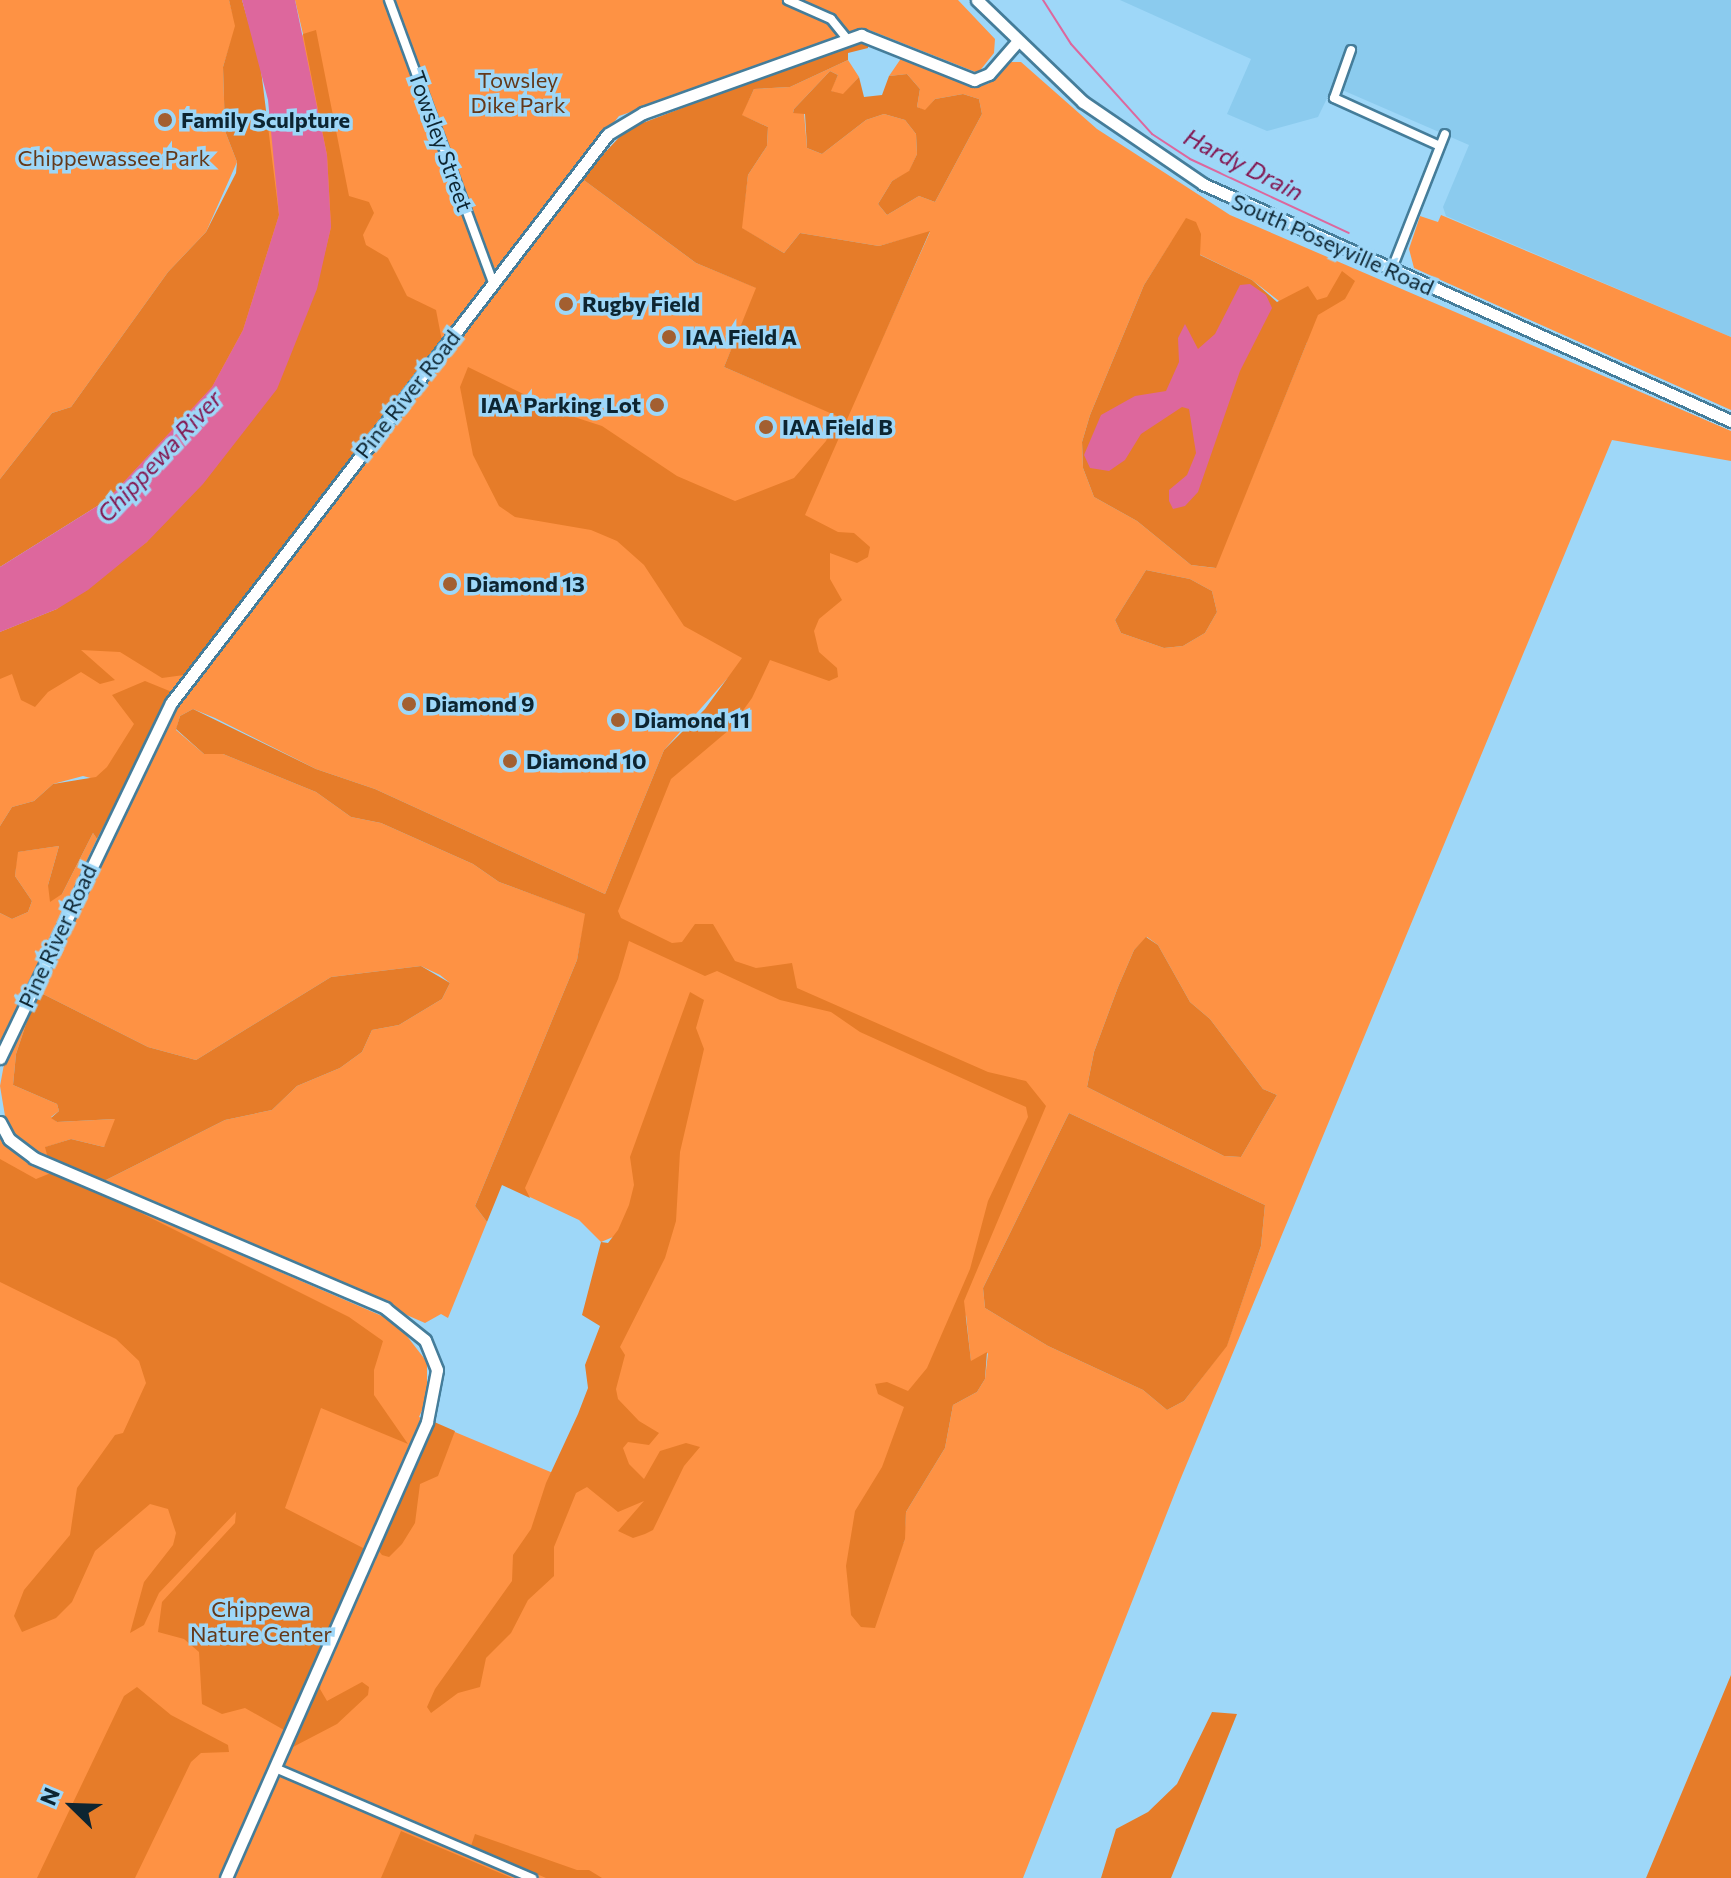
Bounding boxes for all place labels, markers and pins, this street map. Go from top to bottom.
place label: Family Sculpture [181,107,350,133]
marker: Family Sculpture [156,111,174,129]
place label: Rugby Field [582,291,700,317]
marker: Rugby Field [557,295,575,313]
place label: IAA Field A [685,324,797,350]
marker: IAA Field A [660,328,678,346]
place label: IAA Parking Lot [480,392,641,418]
marker: IAA Parking Lot [648,396,666,414]
place label: IAA Field B [782,414,893,440]
marker: IAA Field B [757,418,775,436]
place label: Diamond 13 [466,571,585,597]
marker: Diamond 13 [441,575,459,593]
place label: Diamond 9 [425,691,535,717]
marker: Diamond 9 [400,695,418,713]
place label: Diamond 11 [634,707,750,733]
marker: Diamond 11 [609,711,627,729]
place label: Diamond 10 [526,748,647,774]
marker: Diamond 10 [501,752,519,770]

